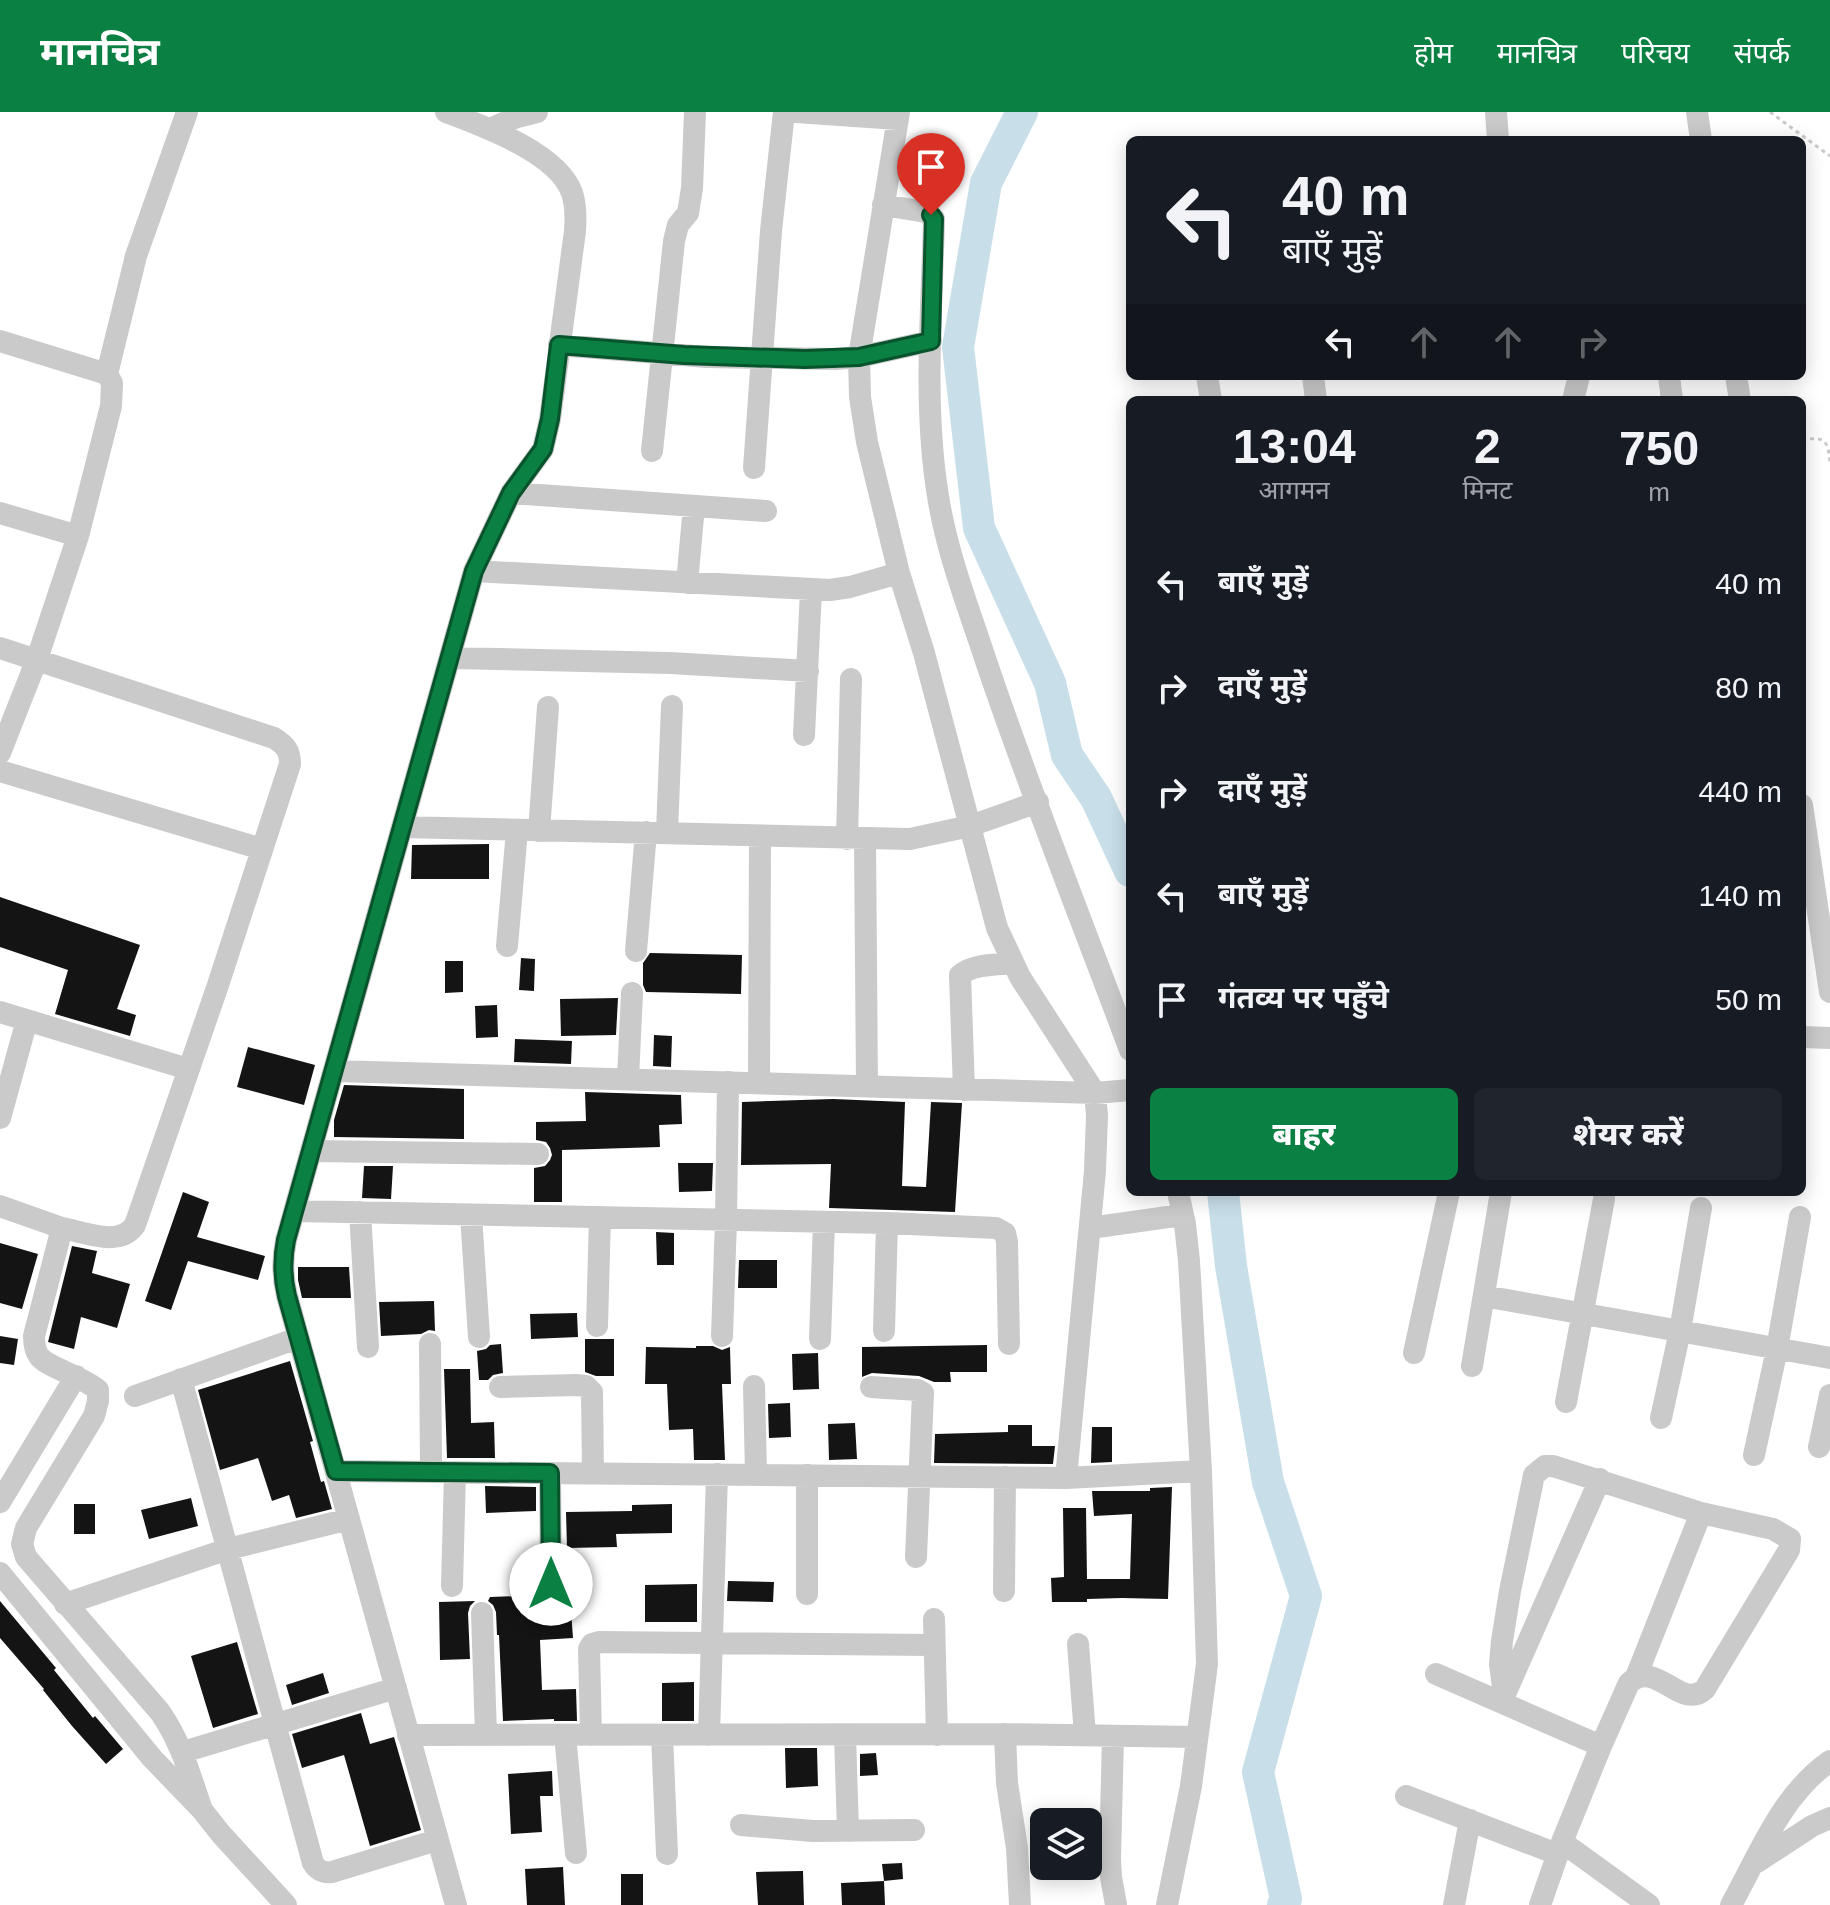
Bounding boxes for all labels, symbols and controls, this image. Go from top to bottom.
text: मानचित्र [40,31,160,73]
text: होम [1414,38,1453,69]
text: मानचित्र [1497,38,1577,69]
text: परिचय [1621,38,1690,69]
text: संपर्क [1734,38,1790,69]
pin [897,133,965,215]
icon: arrive [909,145,953,189]
text: 40 m [1282,164,1410,227]
icon: left [1150,168,1254,272]
text: बाएँ मुड़ें [1282,230,1383,271]
icon: left [1318,320,1362,364]
icon: ahead [1402,320,1446,364]
icon: ahead [1486,320,1530,364]
icon: right [1570,320,1614,364]
text: 13:04 [1233,420,1356,473]
text: 2 [1474,420,1501,473]
text: 750 [1619,422,1699,475]
text: आगमन [1259,475,1330,505]
text: मिनट [1462,475,1512,505]
text: m [1648,477,1670,507]
icon: left [1150,562,1194,606]
text: बाएँ मुड़ें [1218,565,1309,598]
text: 40 m [1715,567,1782,600]
icon: right [1150,666,1194,710]
text: दाएँ मुड़ें [1218,669,1307,702]
text: 80 m [1715,671,1782,704]
icon: right [1150,770,1194,814]
text: दाएँ मुड़ें [1218,773,1307,806]
text: 440 m [1699,775,1782,808]
icon: left [1150,874,1194,918]
text: बाएँ मुड़ें [1218,877,1309,910]
text: 140 m [1699,879,1782,912]
icon: arrive [1150,978,1194,1022]
text: गंतव्य पर पहुँचे [1218,981,1389,1014]
text: 50 m [1715,983,1782,1016]
button: बाहर [1150,1088,1458,1180]
button: शेयर करें [1474,1088,1782,1180]
position arrow [509,1542,593,1626]
map controls [1030,1808,1102,1880]
button: layers [1030,1808,1102,1880]

